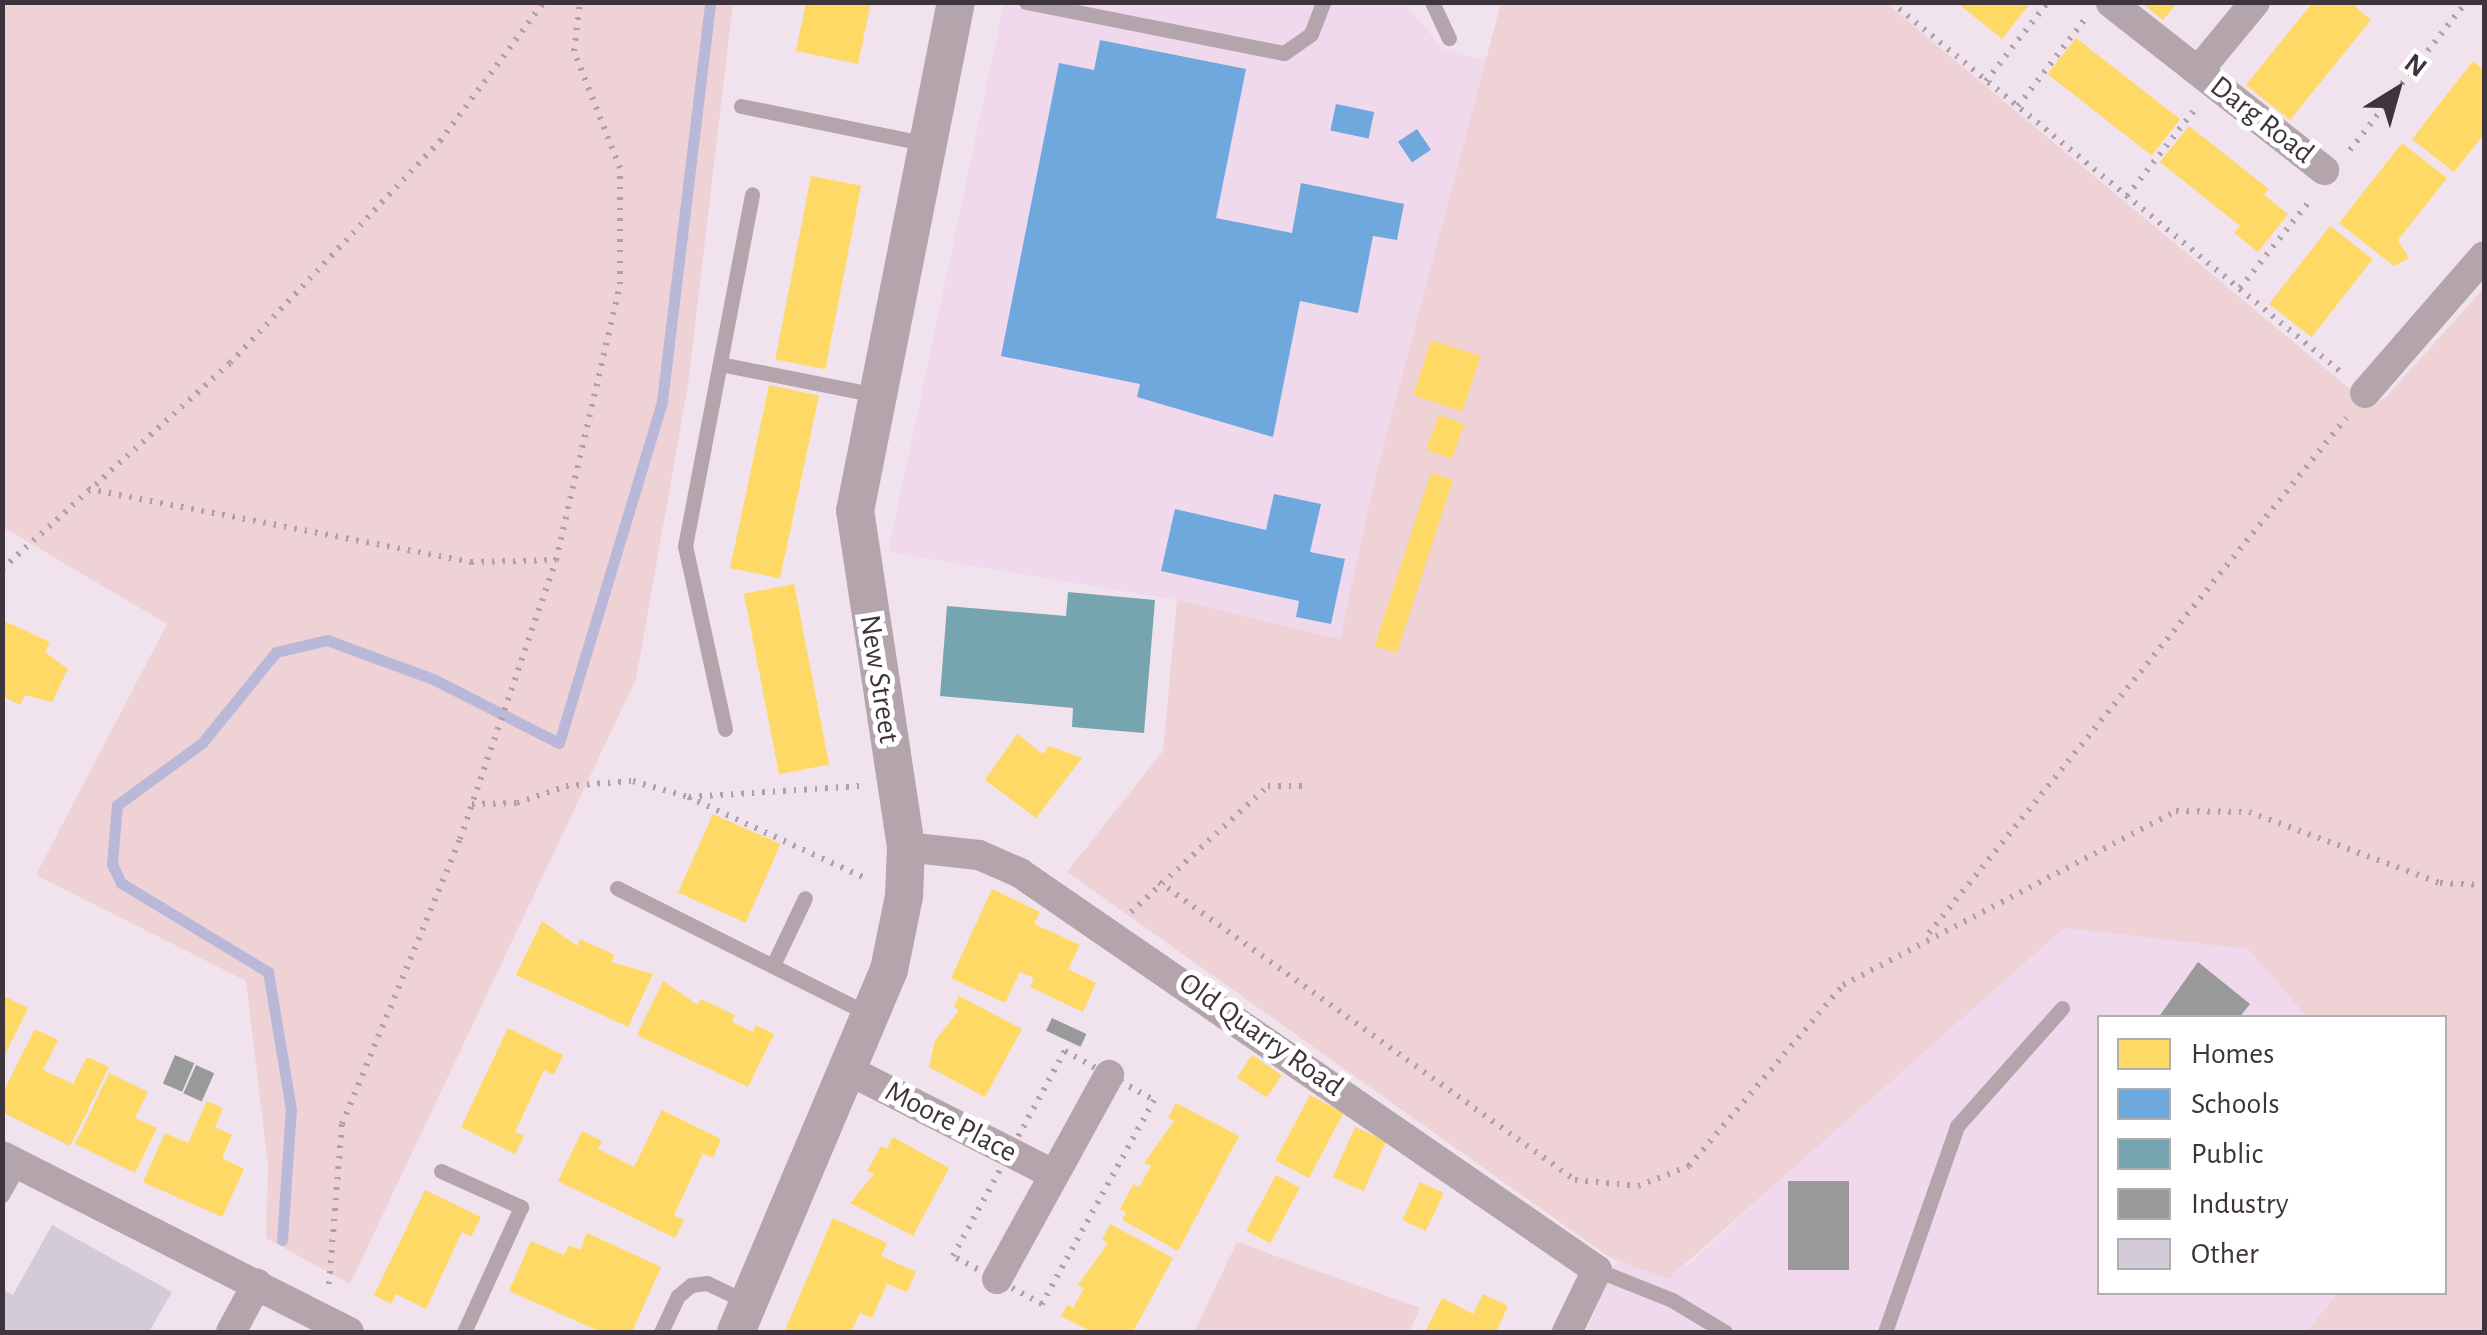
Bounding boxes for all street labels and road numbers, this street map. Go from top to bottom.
street label: Darg Road [2203,68,2321,172]
street label: New Street [851,612,907,746]
street label: Old Quarry Road [1172,965,1350,1105]
street label: Moore Place [879,1074,1023,1170]

